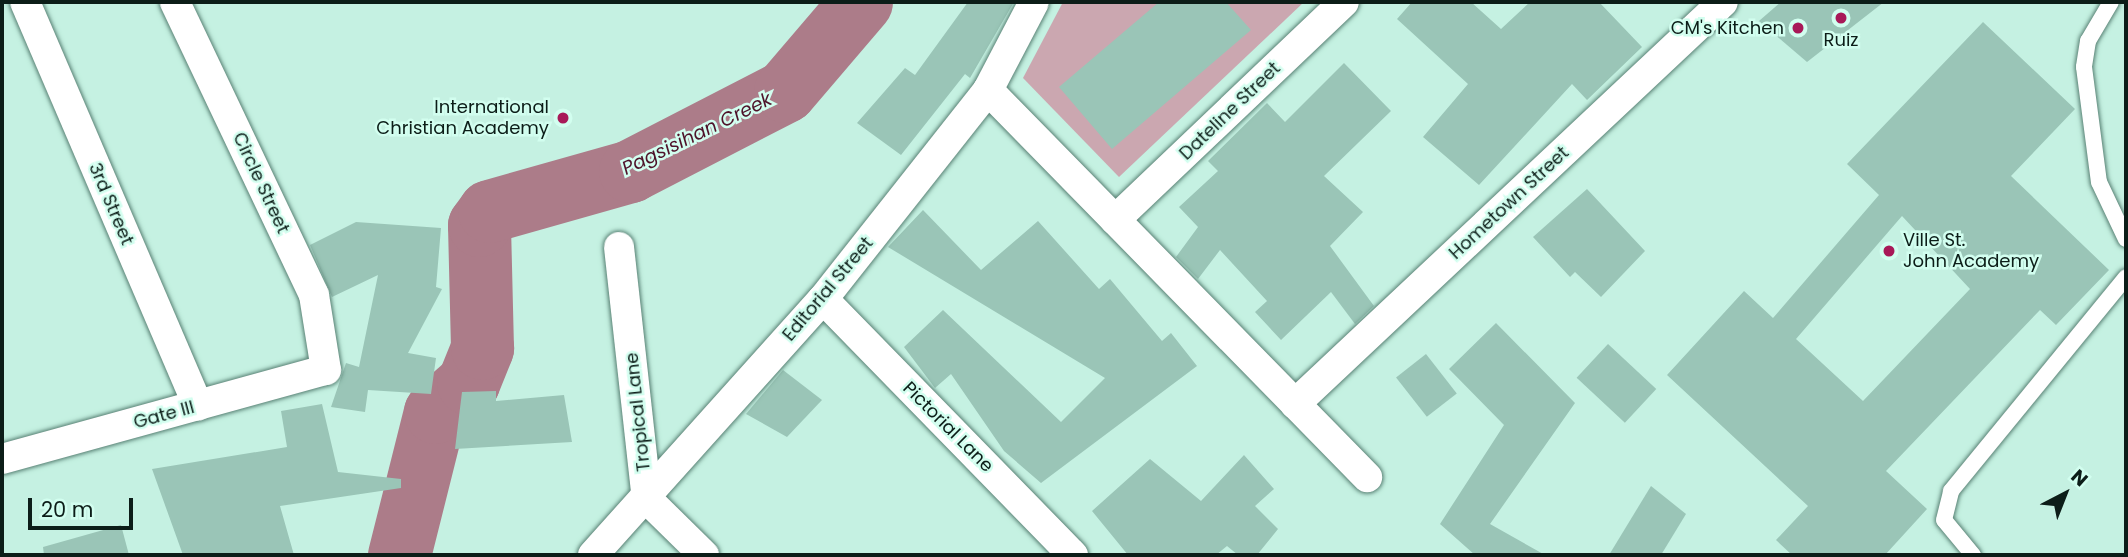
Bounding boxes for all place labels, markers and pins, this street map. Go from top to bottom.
marker: Ruiz [1833,10,1849,26]
place label: CM's Kitchen [1671,17,1784,39]
marker: CM's Kitchen [1790,20,1806,36]
place label: Ruiz [1823,29,1859,51]
place label: International Christian Academy [376,97,549,140]
marker: International Christian Academy [555,110,571,126]
place label: Ville St. John Academy [1903,230,2039,272]
marker: Ville St. John Academy [1881,243,1897,259]

